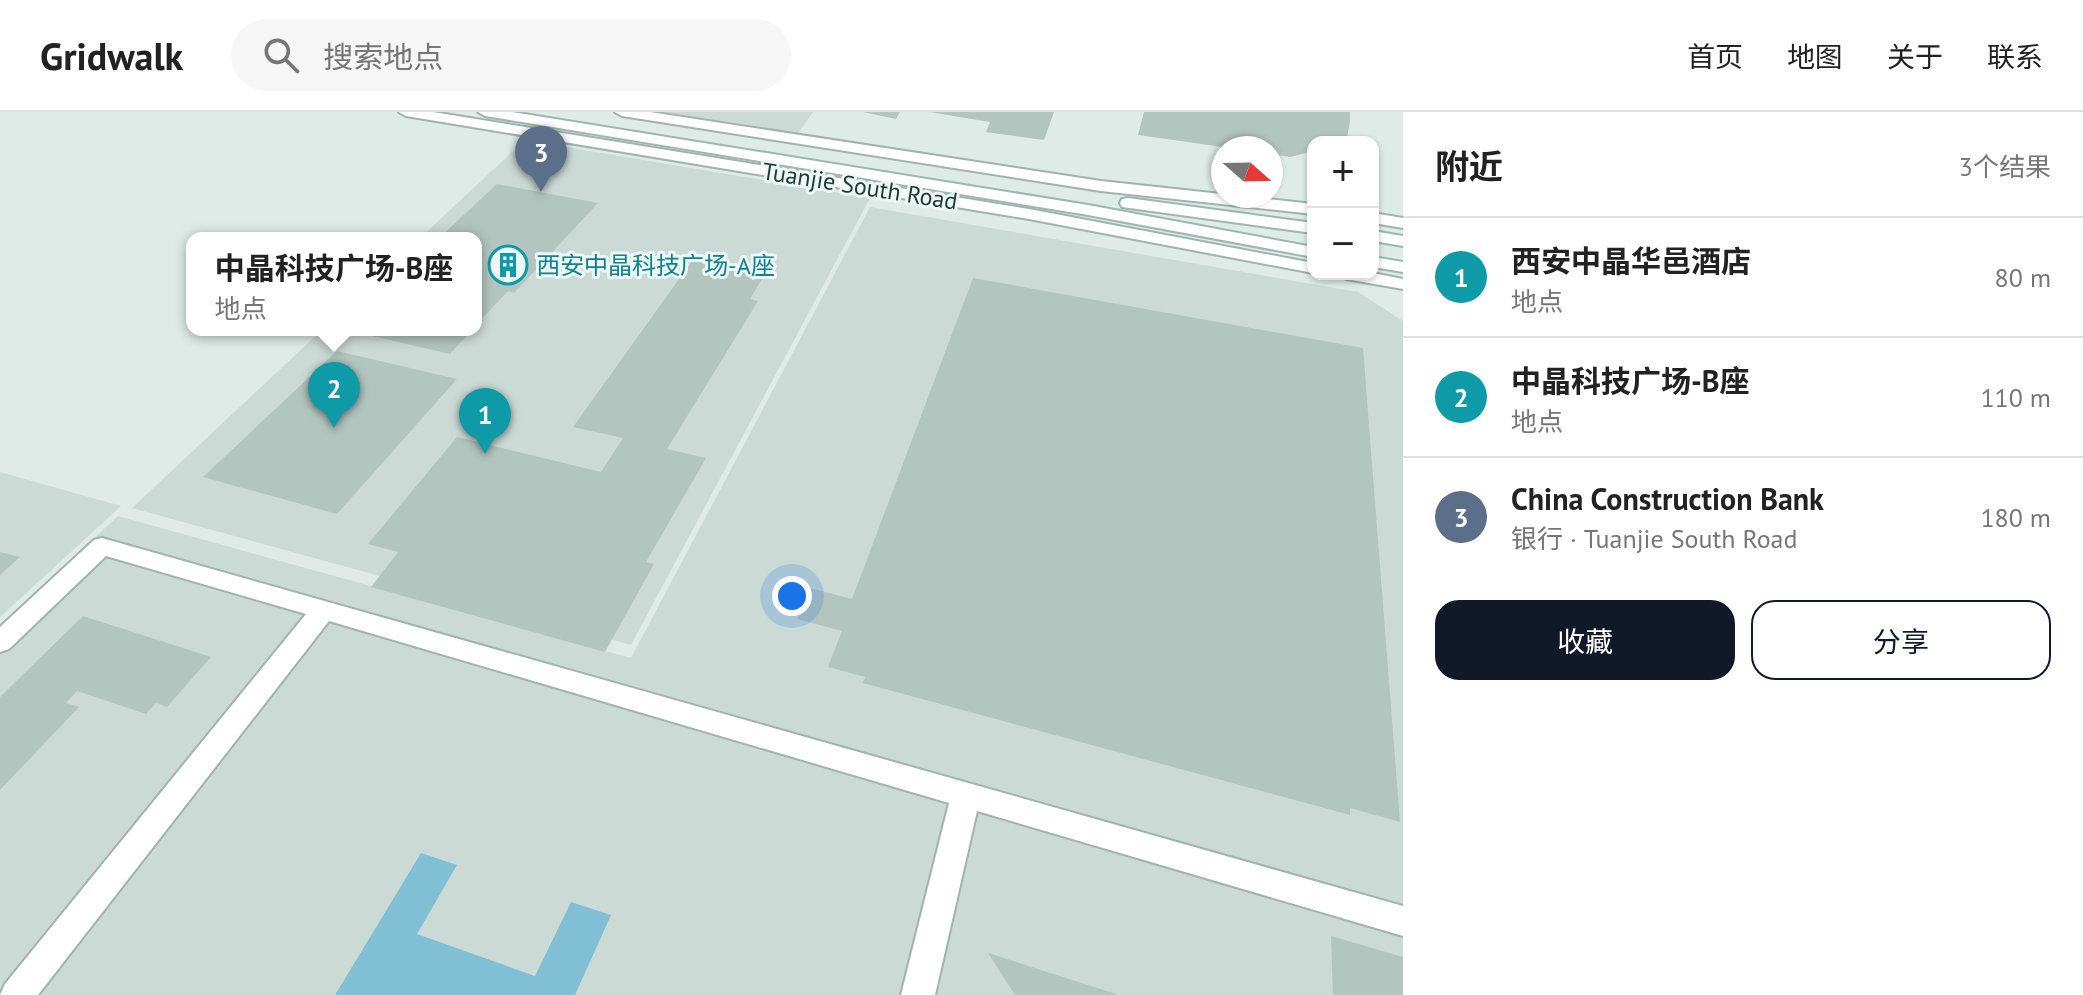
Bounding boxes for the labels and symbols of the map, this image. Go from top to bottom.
pin: 3 [515,126,567,192]
north arrow [1211,136,1283,208]
street label: Tuanjie South Road [760,155,960,217]
building icon: 西安中晶科技广场-A座 [487,244,529,286]
place label: 西安中晶科技广场-A座 [536,250,775,281]
pin: 2 [308,362,360,428]
pin: 1 [459,388,511,454]
your location [772,576,812,616]

